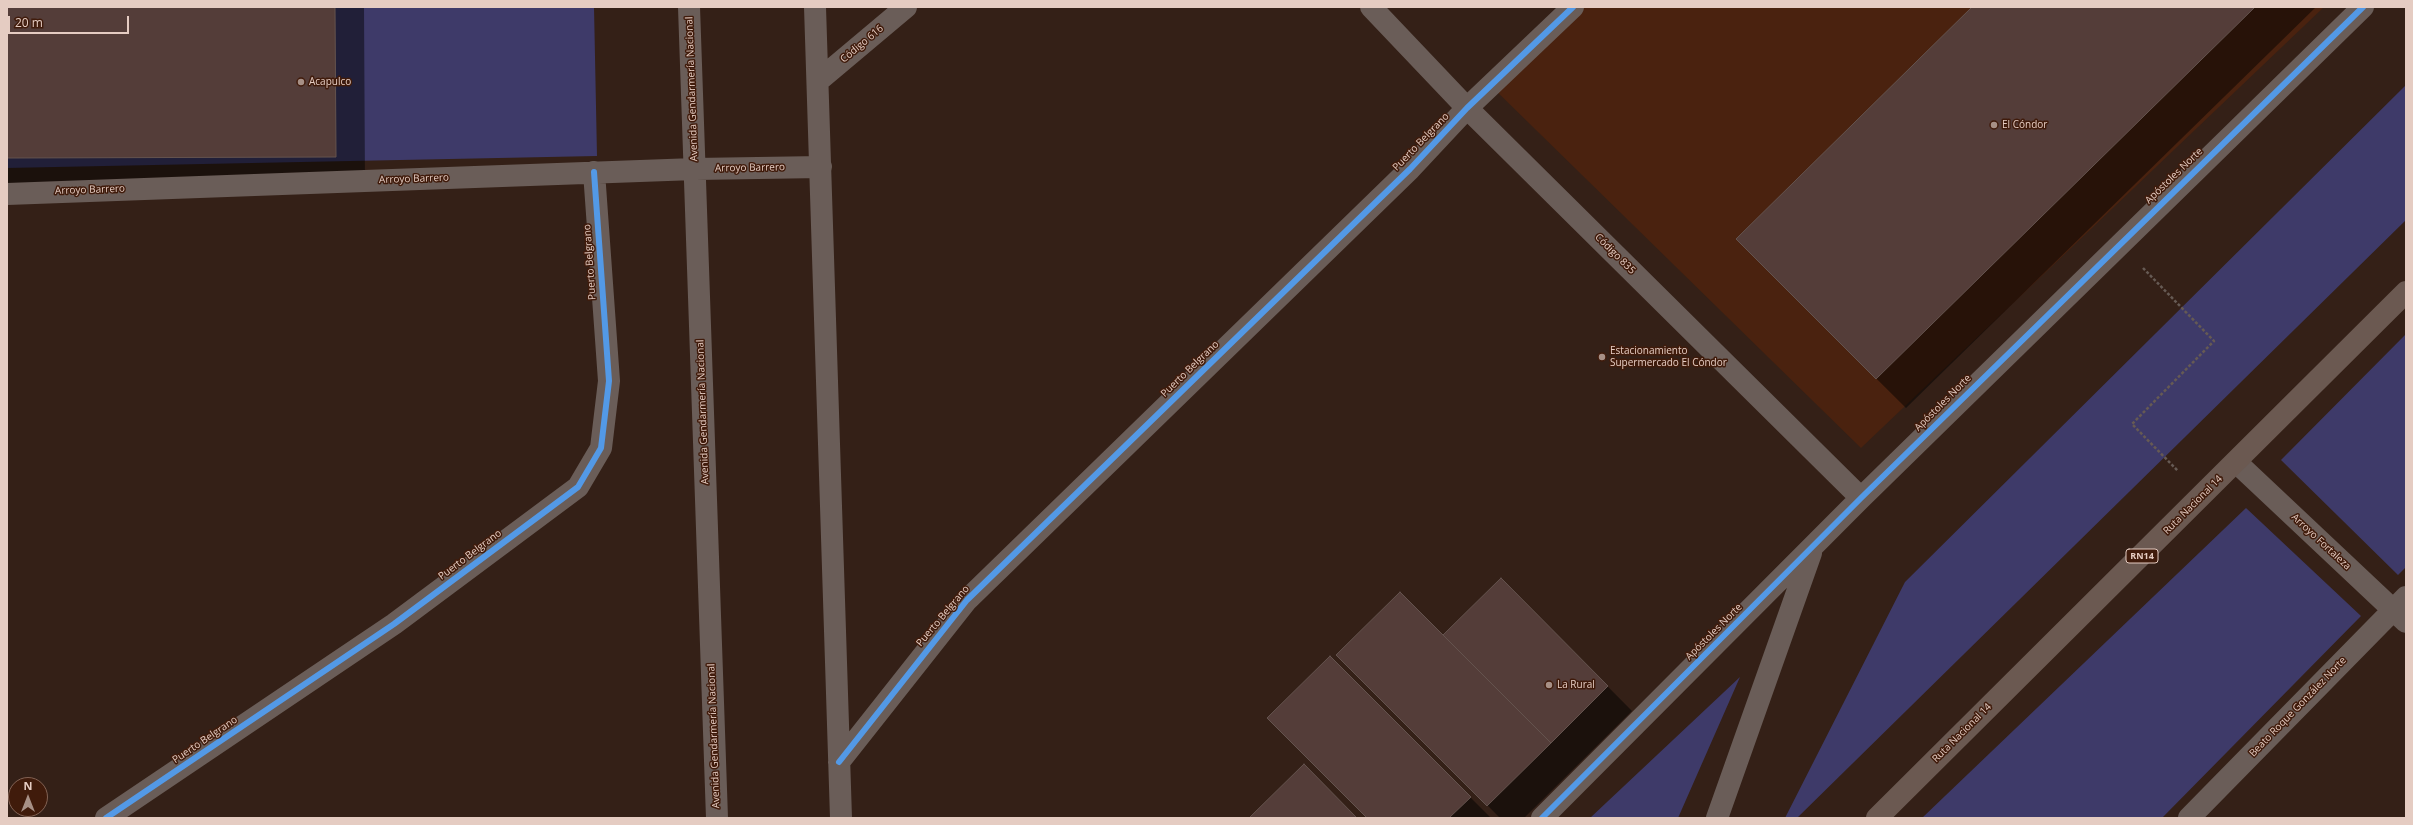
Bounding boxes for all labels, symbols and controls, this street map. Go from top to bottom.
scale bar [10,8,131,34]
text: 20 m [15,14,43,31]
street label: Avenida Gendarmería Nacional [683,16,701,162]
street label: Código 616 [838,23,886,65]
place label: Acapulco [309,76,351,88]
marker: Acapulco [296,77,306,87]
street label: Puerto Belgrano [1390,111,1452,173]
place label: El Cóndor [2002,119,2047,131]
marker: El Cóndor [1989,120,1999,130]
street label: Apóstoles Norte [2143,146,2205,206]
street label: Arroyo Barrero [715,161,785,175]
street label: Arroyo Barrero [379,172,449,186]
street label: Arroyo Barrero [55,183,125,197]
street label: Puerto Belgrano [581,224,599,300]
street label: Código 835 [1592,231,1638,277]
street label: Puerto Belgrano [1159,338,1221,400]
street label: Avenida Gendarmería Nacional [694,339,712,485]
place label: Estacionamiento Supermercado El Cóndor [1610,345,1727,368]
marker: Estacionamiento Supermercado El Cóndor [1597,352,1607,362]
street label: Apóstoles Norte [1912,372,1974,434]
street label: Ruta Nacional 14 [2161,473,2225,537]
street label: Arroyo Fortaleza [2289,511,2353,573]
street label: Puerto Belgrano [436,527,504,583]
road number: RN14 [2126,549,2158,563]
street label: Puerto Belgrano [914,583,972,649]
street label: Apóstoles Norte [1683,601,1745,663]
street label: Beato Roque González Norte [2247,655,2349,759]
street label: Avenida Gendarmería Nacional [705,663,723,809]
place label: La Rural [1557,679,1595,691]
marker: La Rural [1544,680,1554,690]
street label: Ruta Nacional 14 [1930,701,1994,765]
street label: Puerto Belgrano [170,714,240,766]
north arrow [8,777,48,817]
text: N [24,778,32,793]

